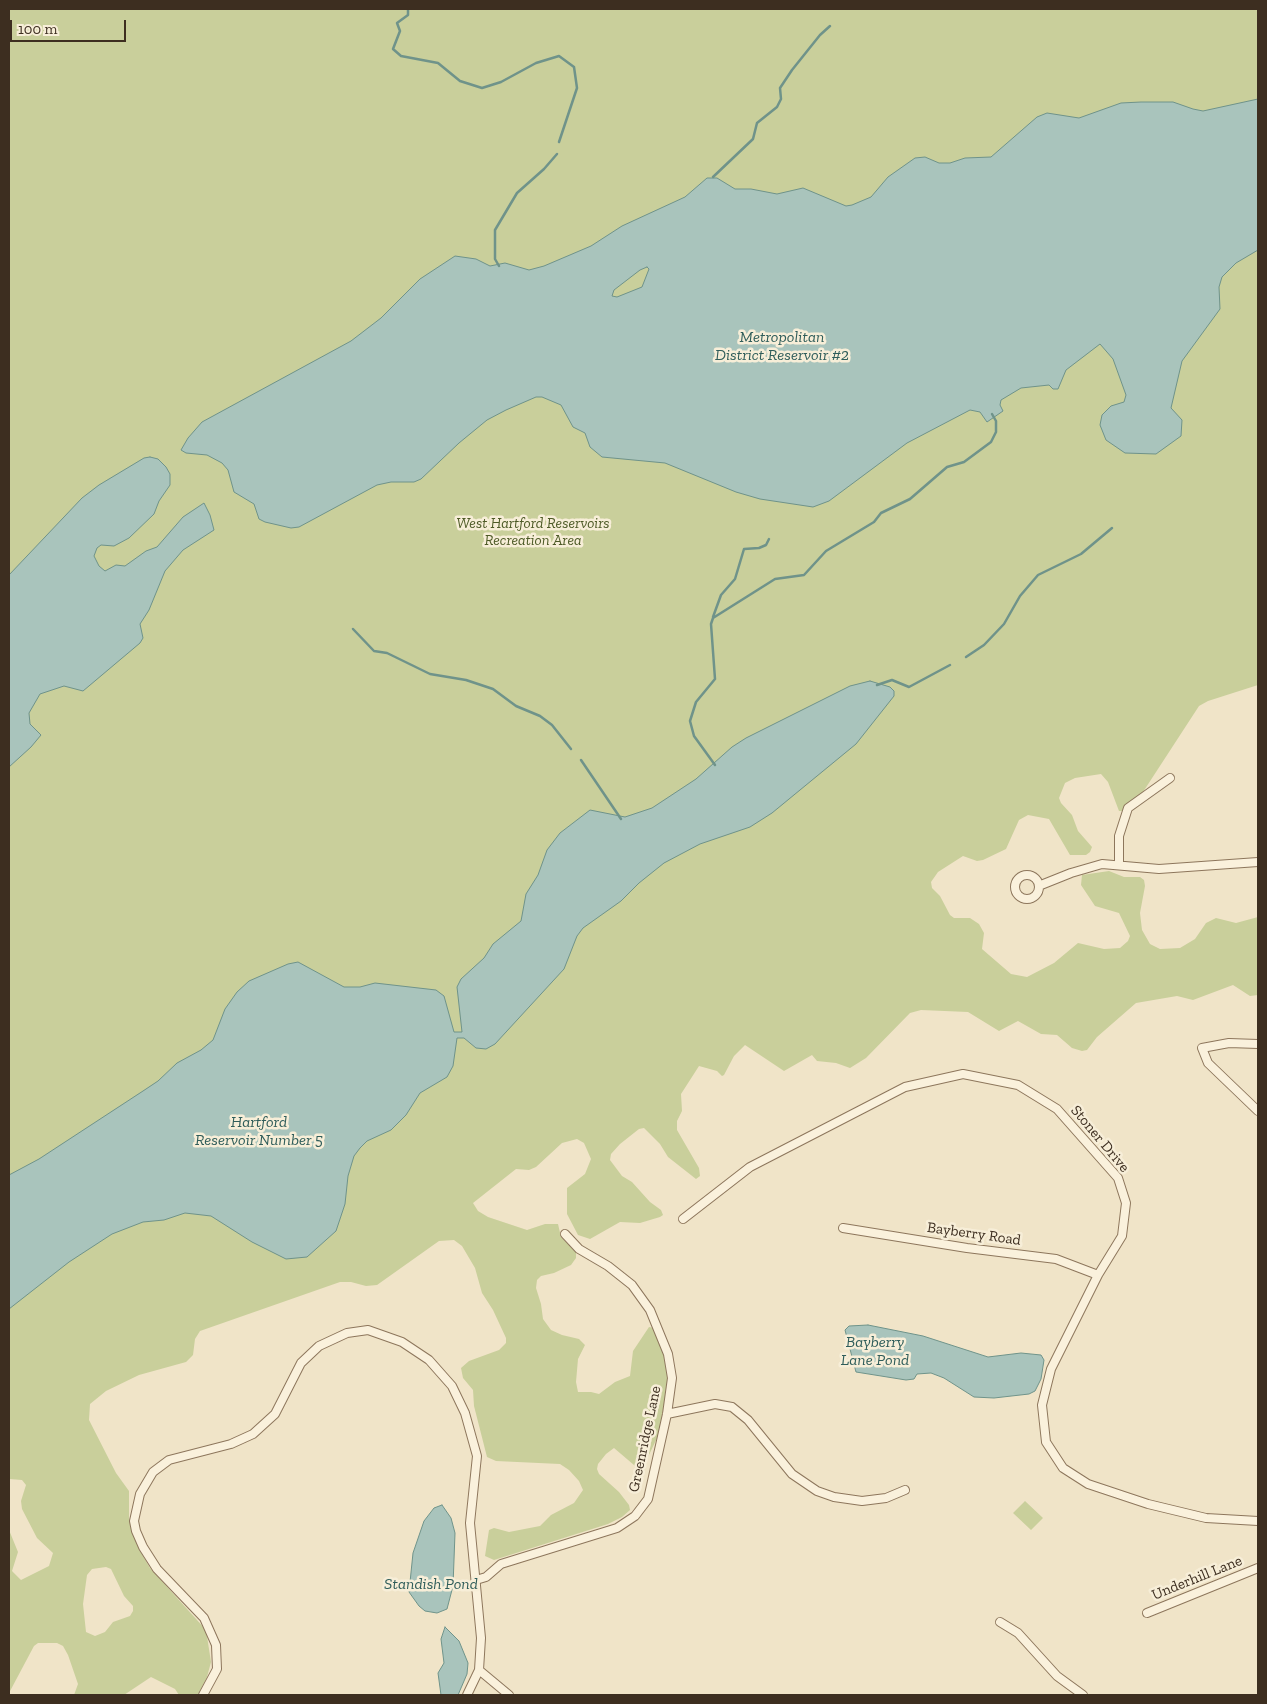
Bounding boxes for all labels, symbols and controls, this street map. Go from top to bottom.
scale bar [12,10,129,42]
text: 100 m [18,20,57,38]
water label: Metropolitan District Reservoir #2 [715,327,849,365]
park label: West Hartford Reservoirs Recreation Area [456,515,610,550]
street label: Stoner Drive [1067,1102,1133,1176]
water label: Hartford Reservoir Number 5 [195,1112,323,1150]
street label: Bayberry Road [926,1219,1022,1249]
water label: Bayberry Lane Pond [841,1332,909,1370]
street label: Greenridge Lane [625,1384,665,1494]
street label: Underhill Lane [1149,1552,1245,1604]
water label: Standish Pond [384,1574,478,1594]

